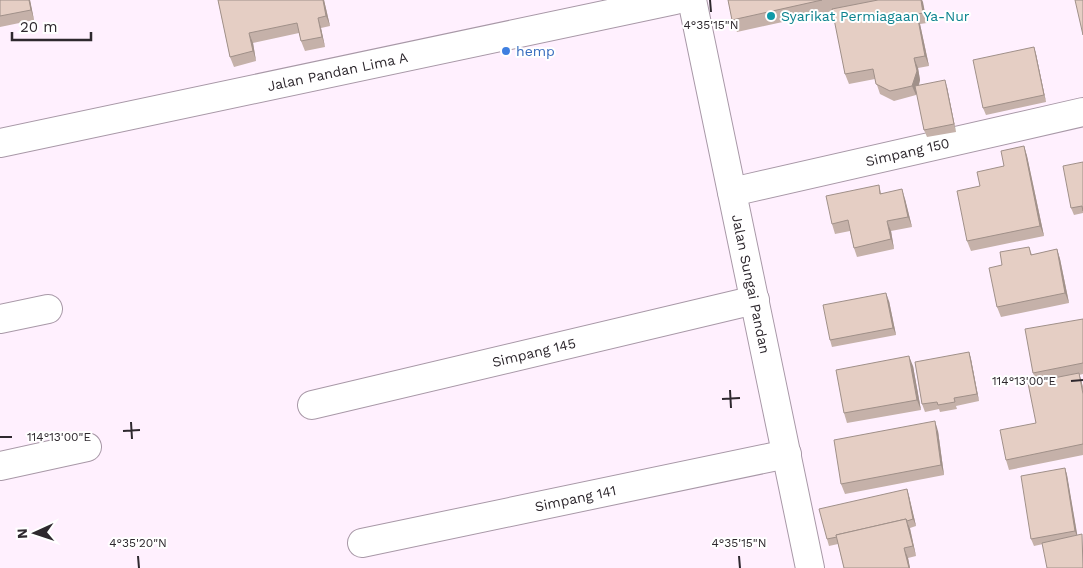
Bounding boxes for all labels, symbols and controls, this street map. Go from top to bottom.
place label: Syarikat Permiagaan Ya-Nur [781,8,970,24]
scale bar [12,10,91,42]
marker: Syarikat Permiagaan Ya-Nur [765,10,777,22]
text: 20 m [20,18,58,36]
text: 4°35'15"N [684,18,738,32]
place label: hemp [516,43,555,59]
marker: hemp [500,45,512,57]
street label: Jalan Pandan Lima A [266,49,409,94]
street label: Simpang 150 [864,135,951,169]
street label: Jalan Sungai Pandan [729,213,773,355]
street label: Simpang 145 [490,335,577,370]
text: 114°13'00"E [992,374,1056,388]
text: 114°13'00"E [27,430,91,444]
street label: Simpang 141 [533,482,617,515]
north arrow [10,508,60,558]
text: N [14,528,30,539]
text: 4°35'20"N [109,536,167,550]
text: 4°35'15"N [712,536,766,550]

